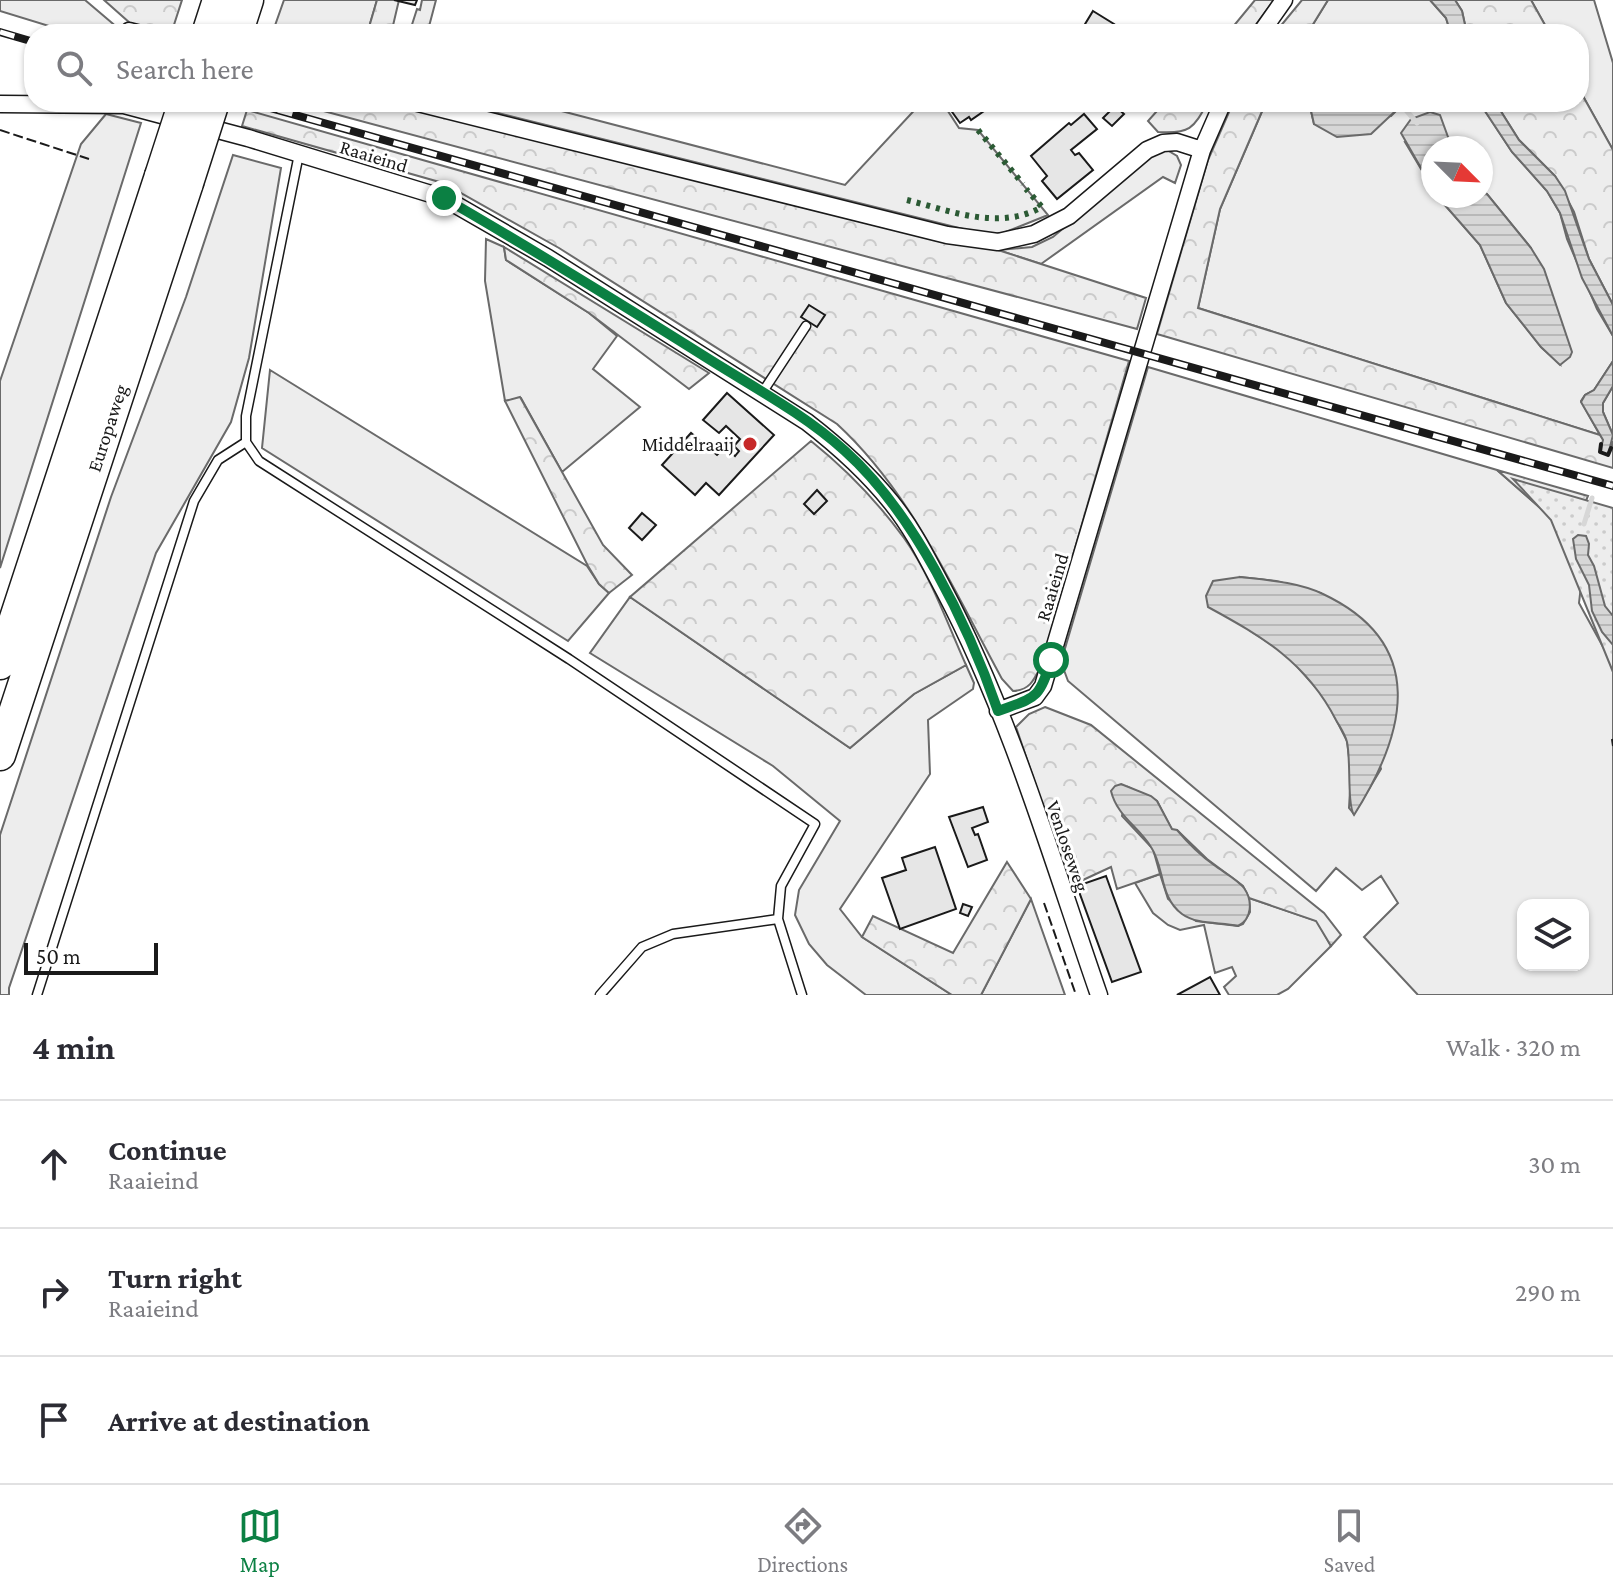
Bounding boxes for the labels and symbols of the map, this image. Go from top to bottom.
street label: Raaieind [337,135,411,177]
north arrow [1421,136,1493,208]
route end [426,180,462,216]
street label: Europaweg [83,381,133,475]
place label: Middelraaij [642,433,734,456]
marker: Middelraaij [741,435,759,453]
street label: Raaieind [1031,550,1073,624]
route start [1033,642,1069,678]
street label: Venloseweg [1041,798,1094,895]
scale bar [24,939,158,975]

